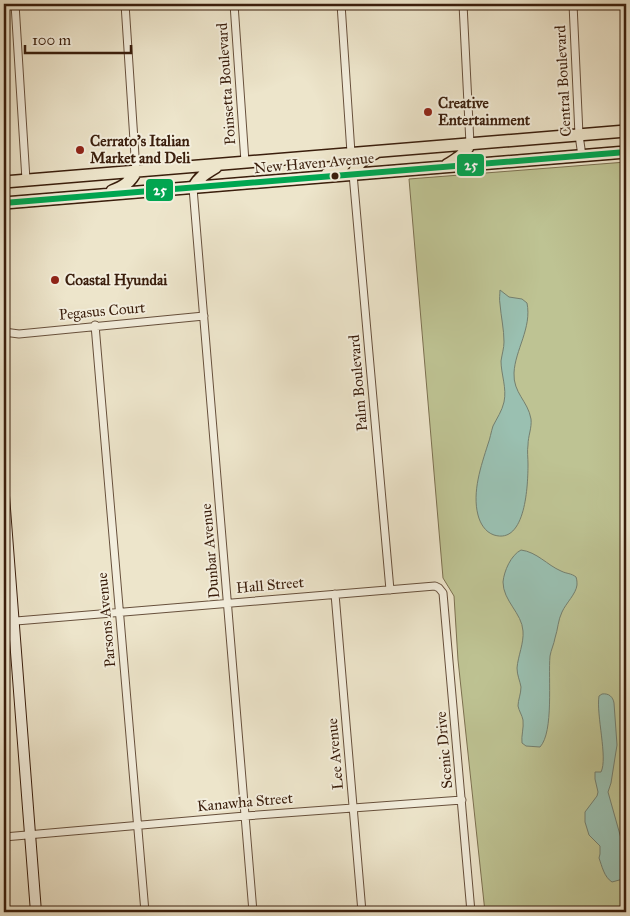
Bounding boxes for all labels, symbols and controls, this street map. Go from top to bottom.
scale bar [25,22,131,54]
street label: Poinsetta Boulevard [213,22,239,146]
street label: Central Boulevard [551,24,575,137]
text: 100 m [32,31,72,49]
place label: Creative Entertainment [438,94,531,129]
marker: Creative Entertainment [422,106,434,118]
place label: Cerrato's Italian Market and Deli [90,132,191,167]
marker: Cerrato's Italian Market and Deli [74,144,86,156]
street label: New Haven Avenue [253,149,375,177]
line badge: 25 [456,153,485,177]
text: 25 [464,157,478,174]
unlabelled marker [330,171,340,181]
line badge: 25 [145,178,174,202]
text: 25 [153,182,167,199]
place label: Coastal Hyundai [65,271,168,290]
marker: Coastal Hyundai [49,274,61,286]
street label: Pegasus Court [58,298,147,324]
street label: Palm Boulevard [345,333,371,432]
street label: Dunbar Avenue [197,503,223,599]
street label: Parsons Avenue [93,572,119,668]
street label: Hall Street [235,573,305,597]
street label: Scenic Drive [432,711,456,789]
street label: Lee Avenue [323,717,347,791]
street label: Kanawha Street [196,789,294,815]

